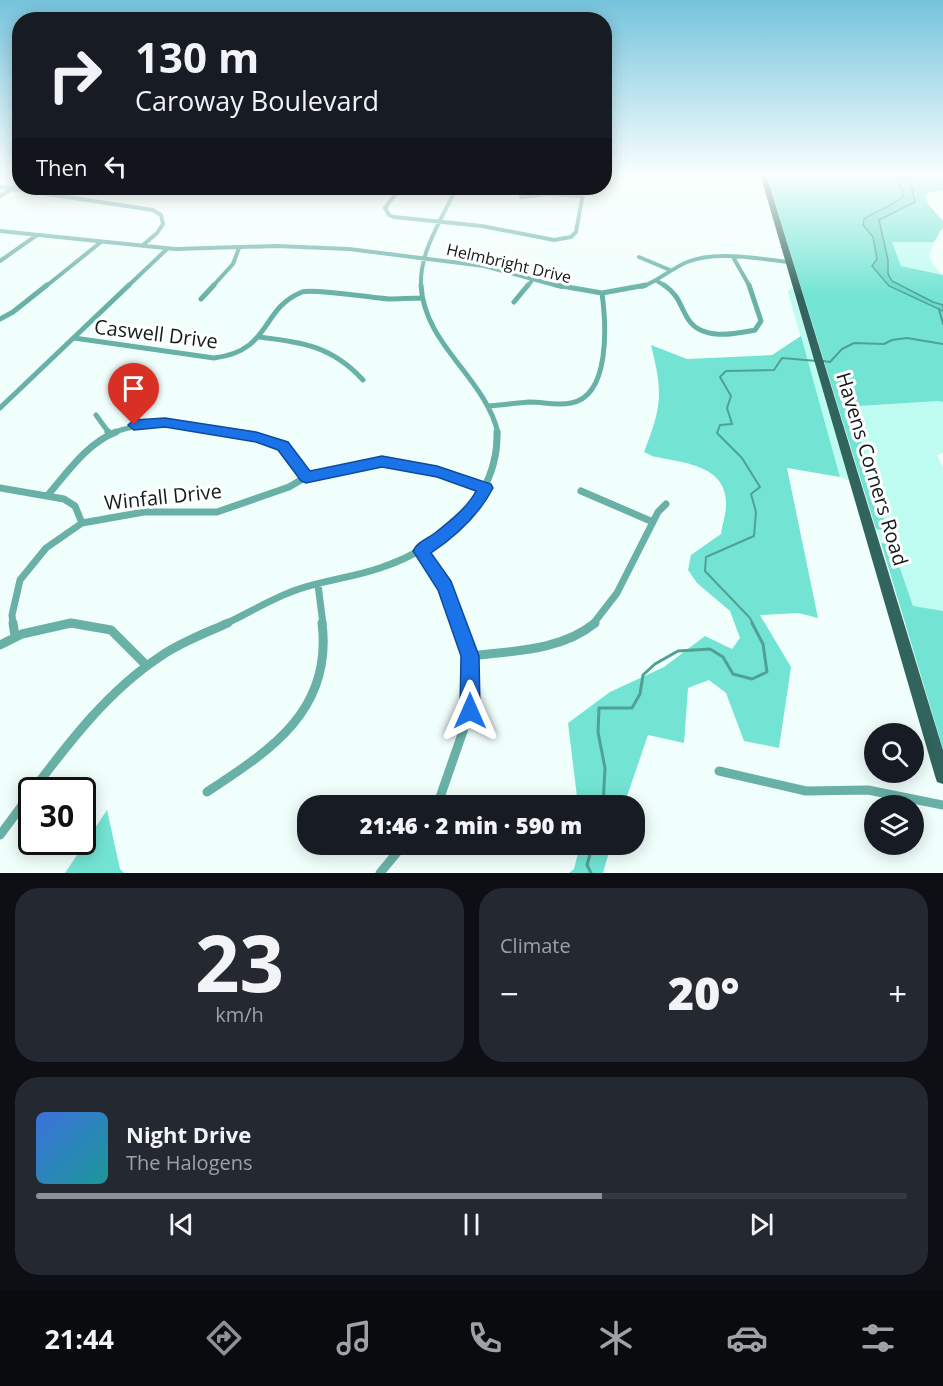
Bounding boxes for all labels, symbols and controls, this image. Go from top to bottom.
text: 130 m [135,28,259,85]
icon: right [36,36,114,114]
text: Caroway Boulevard [135,82,379,119]
icon: left [99,150,132,183]
text: Then [36,152,87,182]
street label: Helmbright Drive [444,238,574,288]
street label: Caswell Drive [93,313,219,354]
pin [108,363,159,425]
street label: Havens Corners Road [830,369,915,569]
icon: arrive [117,372,150,405]
street label: Winfall Drive [103,477,223,516]
position arrow [438,679,502,743]
map controls [864,723,924,855]
button: search [864,723,924,783]
speed limit sign: 30 [18,777,96,855]
button: layers [864,795,924,855]
text: 21:46 · 2 min · 590 m [360,810,582,840]
text: 23 [195,909,284,1015]
text: Climate [500,932,571,959]
text: 20° [668,962,739,1023]
text: − [500,971,519,1016]
text: + [888,971,907,1016]
text: km/h [215,1001,264,1028]
text: Night Drive [126,1119,251,1149]
text: The Halogens [126,1149,253,1176]
icon: previous [165,1208,198,1241]
icon: pause [455,1208,488,1241]
icon: next [745,1208,778,1241]
icon: directions [203,1317,245,1359]
icon: music [333,1317,375,1359]
icon: phone [464,1317,506,1359]
icon: climate [595,1317,637,1359]
icon: car [726,1317,768,1359]
icon: filters [857,1317,899,1359]
text: 21:44 [44,1320,114,1357]

